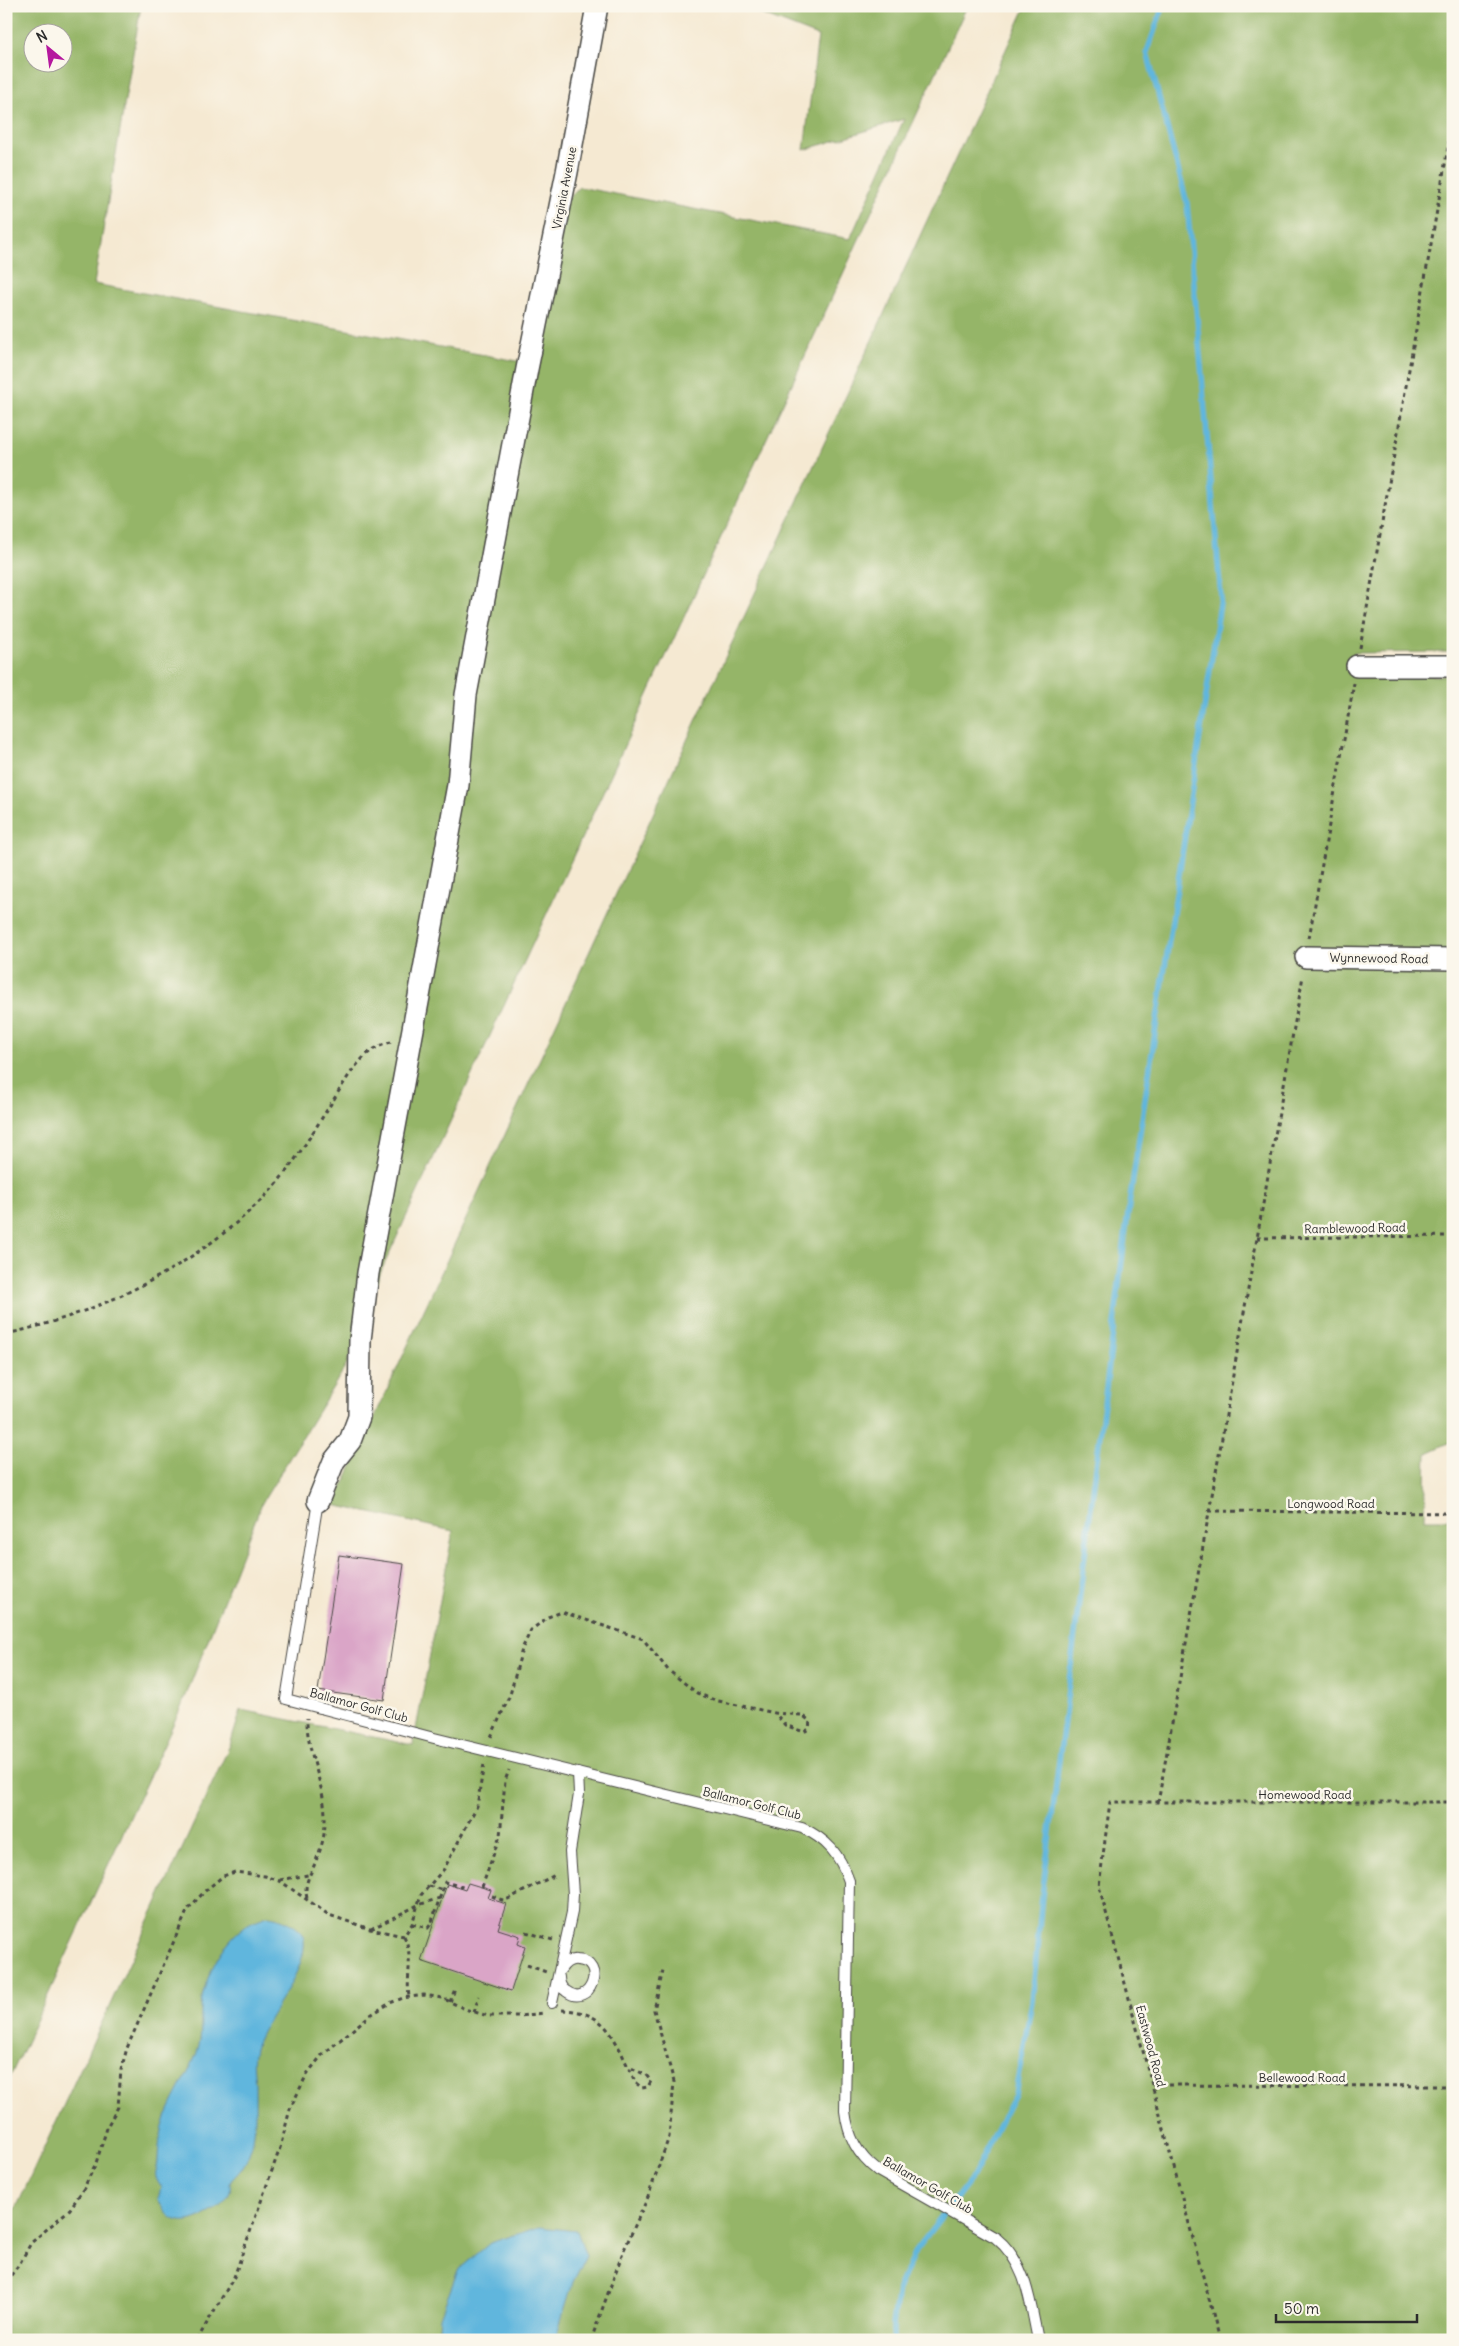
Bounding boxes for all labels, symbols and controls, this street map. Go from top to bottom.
north arrow [22,22,72,72]
text: N [33,26,50,47]
street label: Virginia Avenue [549,145,579,231]
street label: Wynnewood Road [1329,950,1429,966]
street label: Ramblewood Road [1304,1220,1406,1236]
street label: Longwood Road [1287,1496,1375,1511]
street label: Ballamor Golf Club [308,1685,410,1725]
street label: Ballamor Golf Club [701,1783,803,1823]
street label: Homewood Road [1258,1787,1352,1802]
street label: Eastwood Road [1133,2003,1169,2089]
street label: Bellewood Road [1258,2070,1346,2085]
street label: Ballamor Golf Club [880,2153,976,2217]
scale bar [1276,2291,1418,2323]
text: 50 m [1284,2299,1319,2318]

